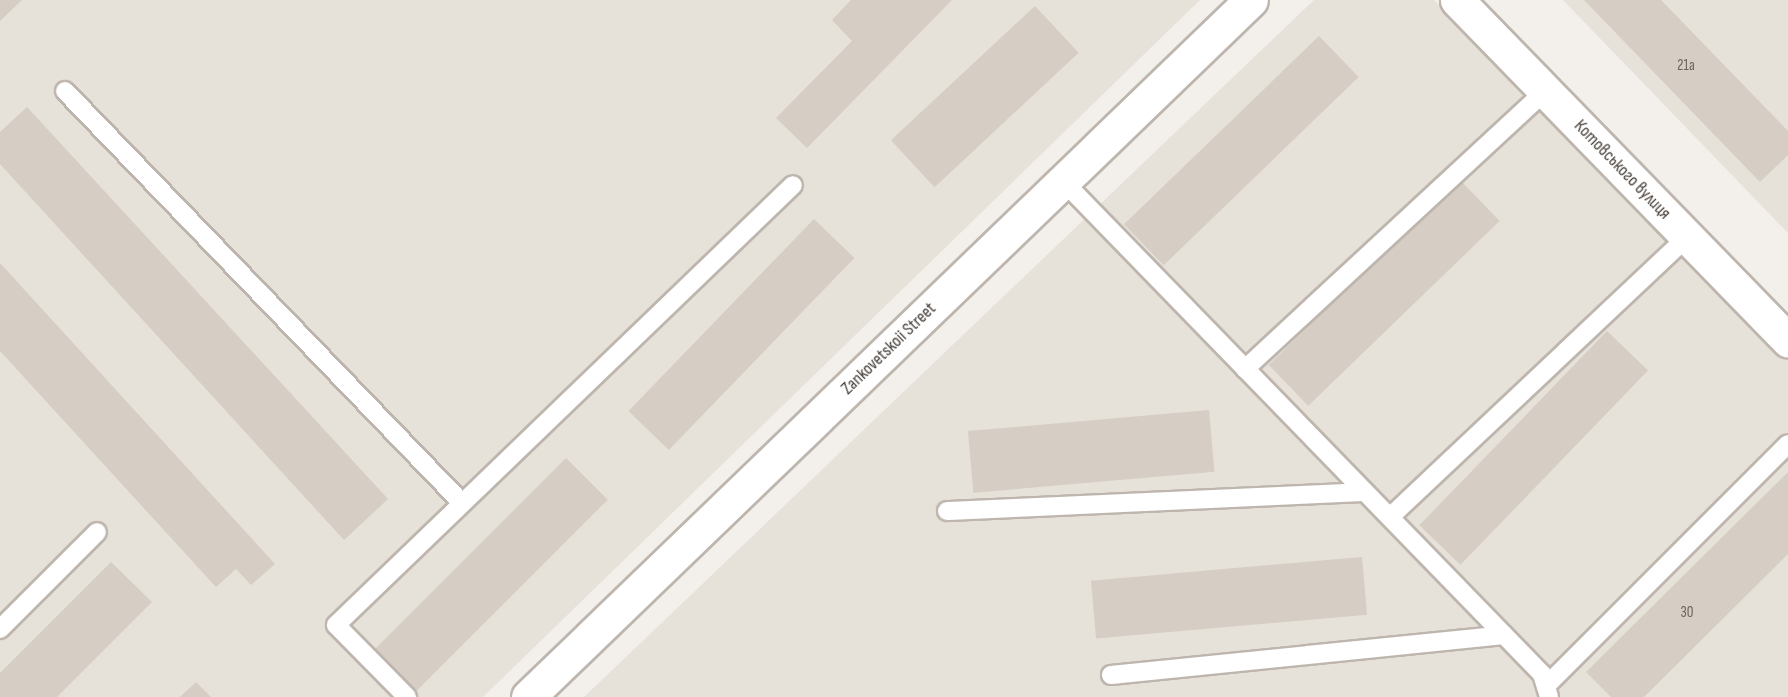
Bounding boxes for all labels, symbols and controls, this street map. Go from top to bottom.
house number: 21а [1677,57,1695,75]
street label: Котовського вулиця [1569,116,1675,224]
street label: Zankovetskoii Street [837,298,941,400]
house number: 30 [1681,604,1693,622]

